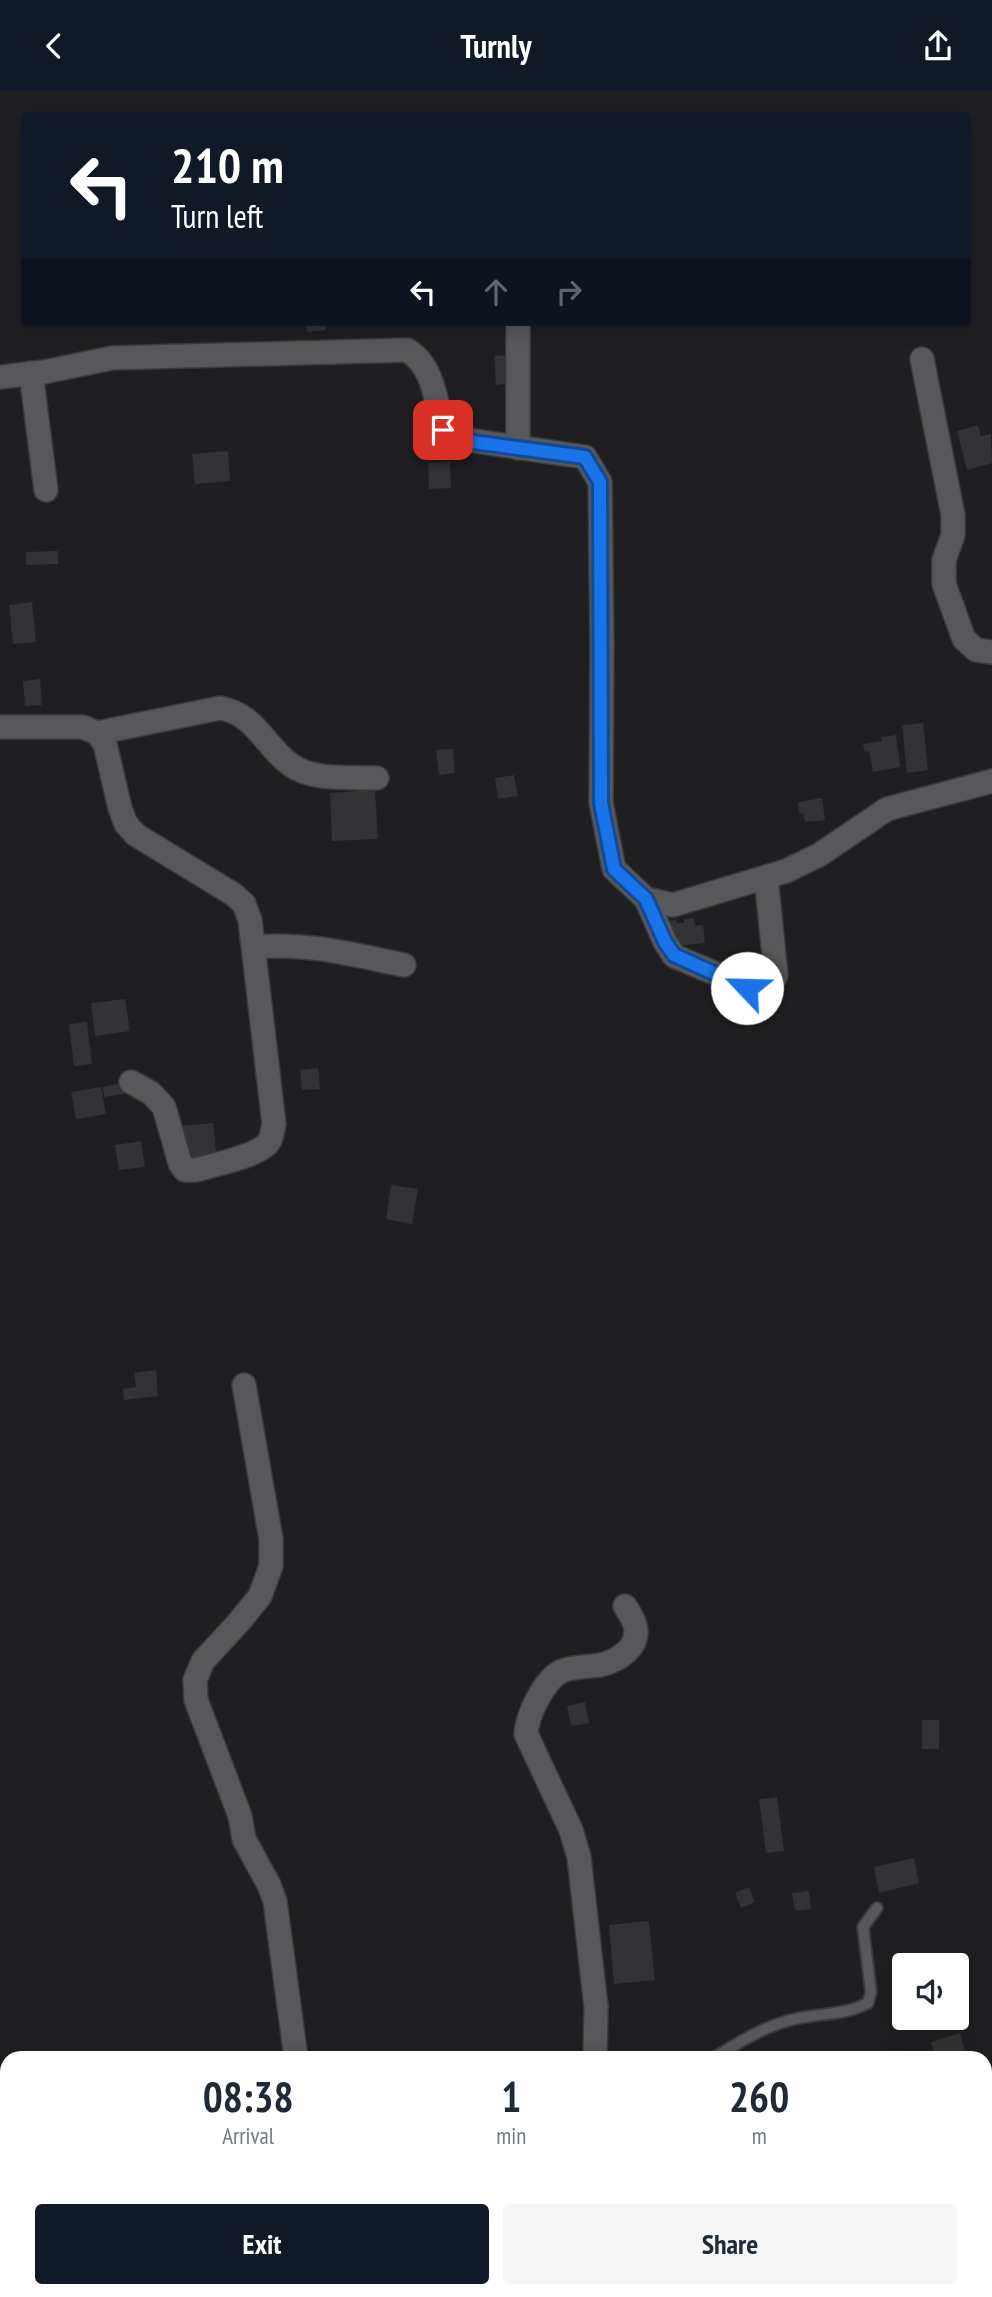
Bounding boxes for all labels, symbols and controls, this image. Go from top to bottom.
text: Turnly [460,25,532,67]
icon: back [35,27,73,65]
icon: share [919,27,957,65]
text: 210 m [171,133,284,197]
icon: left [56,140,147,231]
text: Turn left [171,195,263,237]
icon: left [404,273,442,311]
icon: ahead [477,273,515,311]
icon: right [550,273,588,311]
pin [413,400,473,460]
icon: arrive [424,411,462,449]
position arrow [710,951,784,1025]
map controls [892,1953,969,2030]
button: sound [892,1953,969,2030]
text: 08:38 [203,2069,294,2124]
text: 1 [501,2069,521,2124]
text: 260 [729,2069,789,2124]
text: Arrival [222,2121,274,2150]
text: min [496,2121,526,2150]
text: m [752,2121,767,2150]
button: Exit [35,2204,489,2284]
button: Share [503,2204,957,2284]

